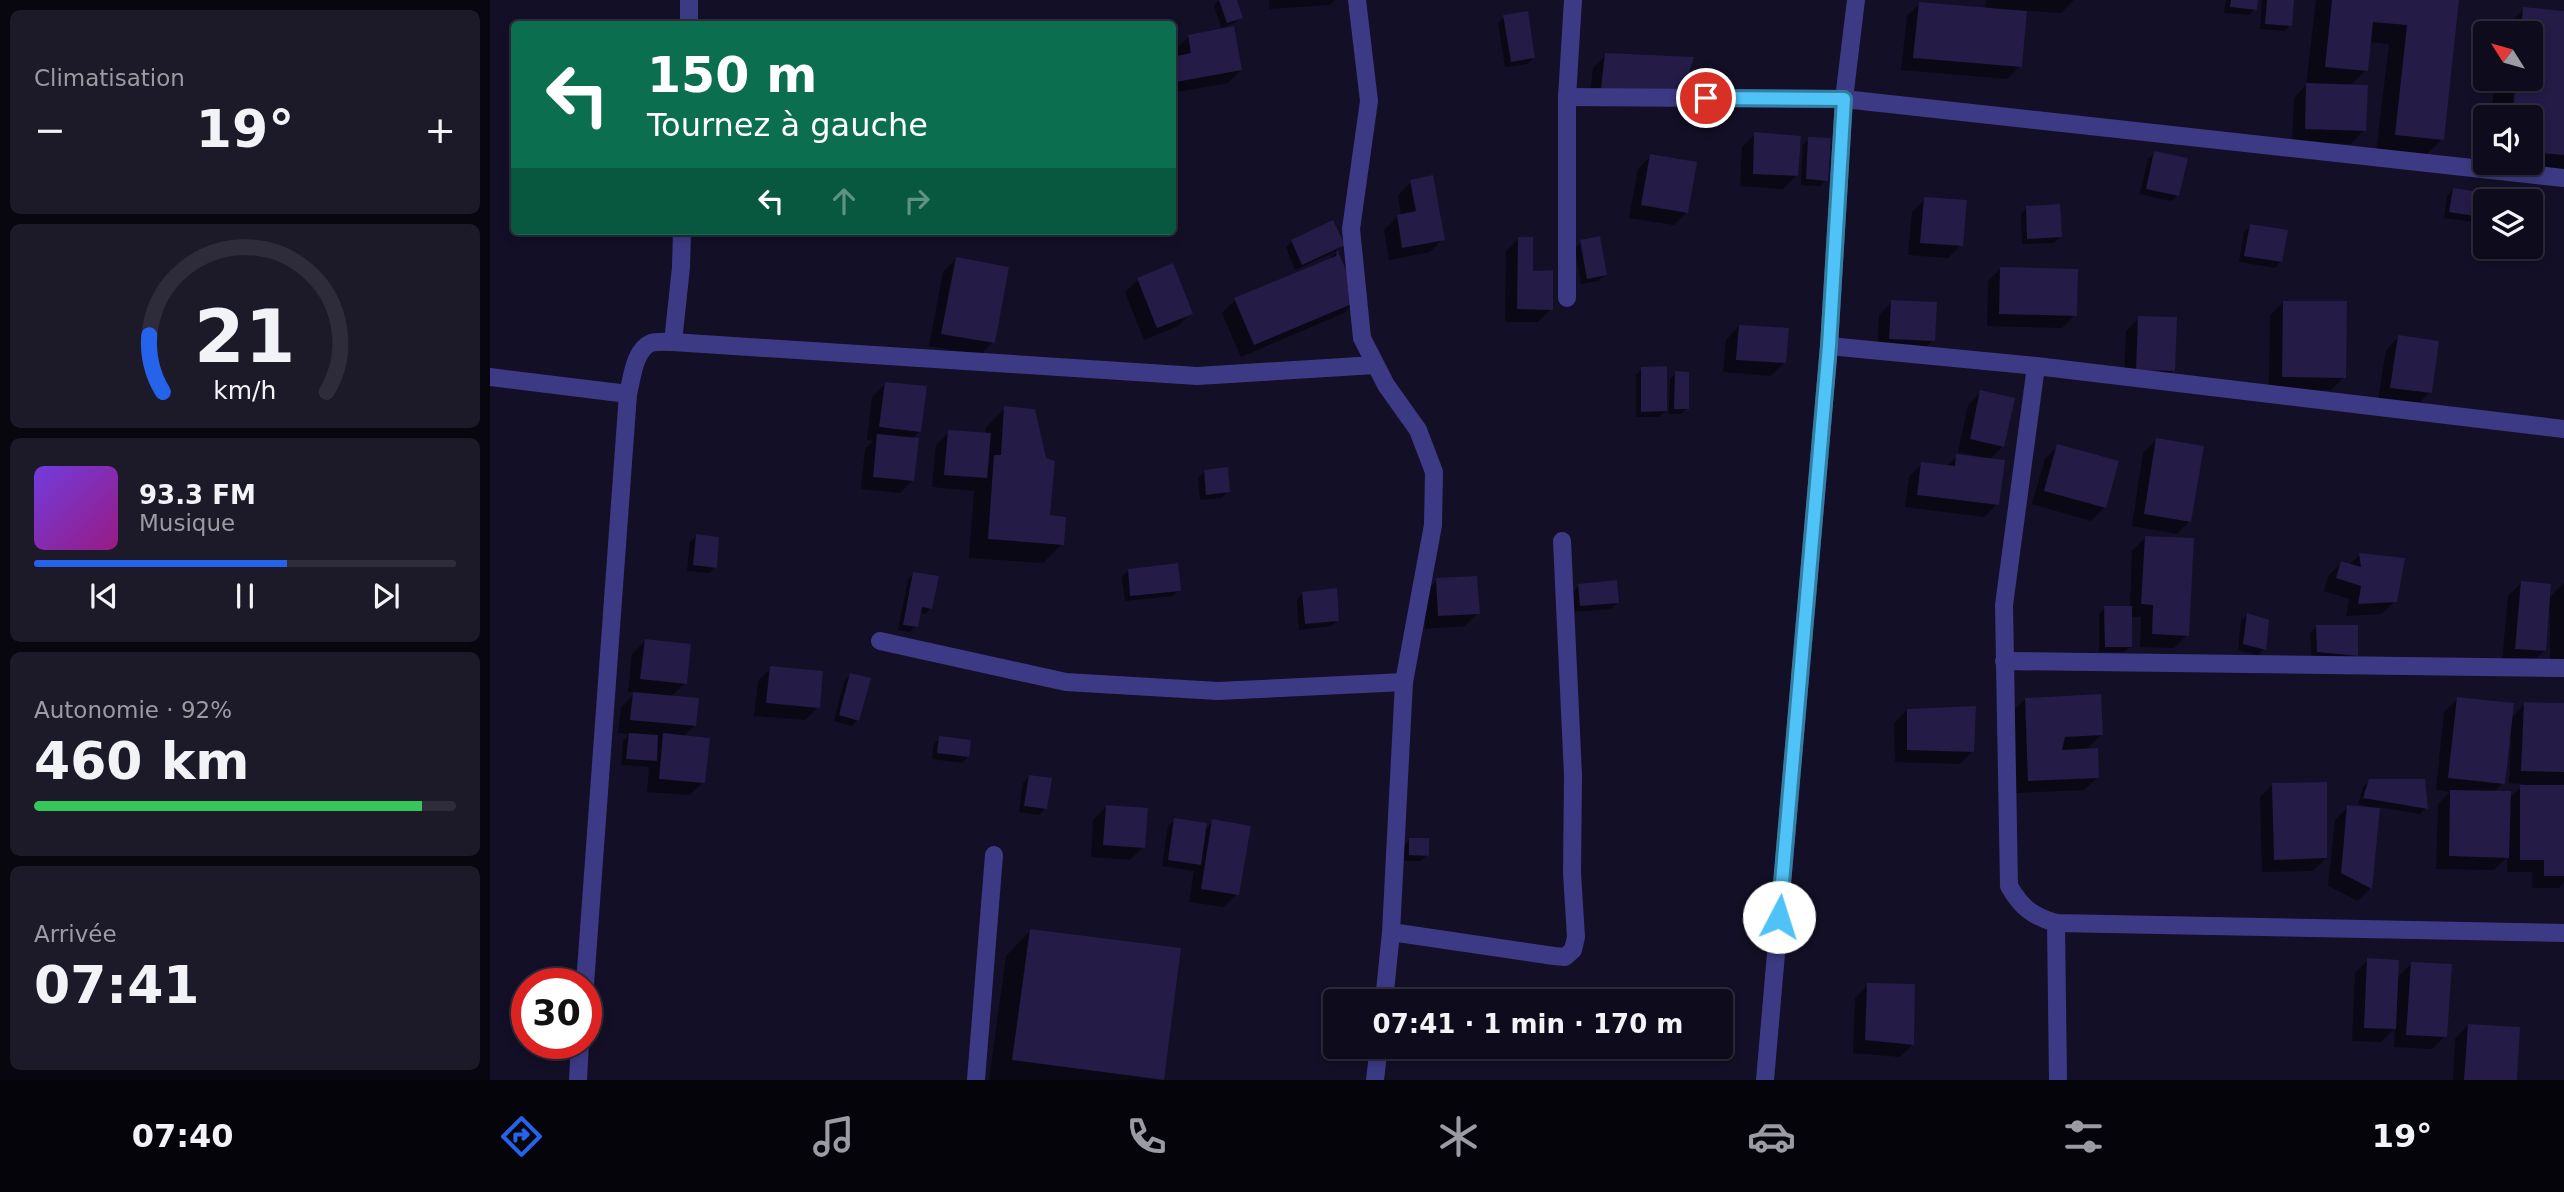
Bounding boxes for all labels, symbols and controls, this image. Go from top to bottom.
north arrow [2473,21,2543,91]
map controls [2473,21,2543,259]
text: 150 m [647,47,817,104]
icon: left [532,49,623,140]
text: Climatisation [34,65,185,91]
pin [1676,68,1736,128]
icon: arrive [1687,79,1725,117]
text: 19° [196,99,294,159]
button: sound [2473,105,2543,175]
text: Tournez à gauche [647,106,928,144]
text: − [34,108,66,152]
text: + [424,108,456,152]
icon: left [752,182,790,220]
icon: ahead [825,182,863,220]
icon: right [898,182,936,220]
button: layers [2473,189,2543,259]
text: 21 [194,294,296,379]
text: km/h [213,376,277,405]
text: 93.3 FM [139,480,256,510]
text: Musique [139,510,235,536]
icon: previous [85,577,123,615]
icon: pause [226,577,264,615]
icon: next [367,577,405,615]
text: Autonomie · 92% [34,697,232,723]
text: 460 km [34,731,249,791]
position arrow [1742,880,1816,954]
text: Arrivée [34,921,117,947]
text: 07:41 [34,955,200,1015]
speed limit sign: 30 [511,968,602,1059]
text: 07:41 · 1 min · 170 m [1373,1009,1683,1039]
icon: directions [497,1112,546,1161]
icon: music [809,1112,858,1161]
icon: phone [1122,1112,1171,1161]
icon: climate [1434,1112,1483,1161]
icon: car [1747,1112,1796,1161]
icon: filters [2059,1112,2108,1161]
text: 07:40 [132,1117,234,1155]
text: 19° [2372,1117,2432,1155]

